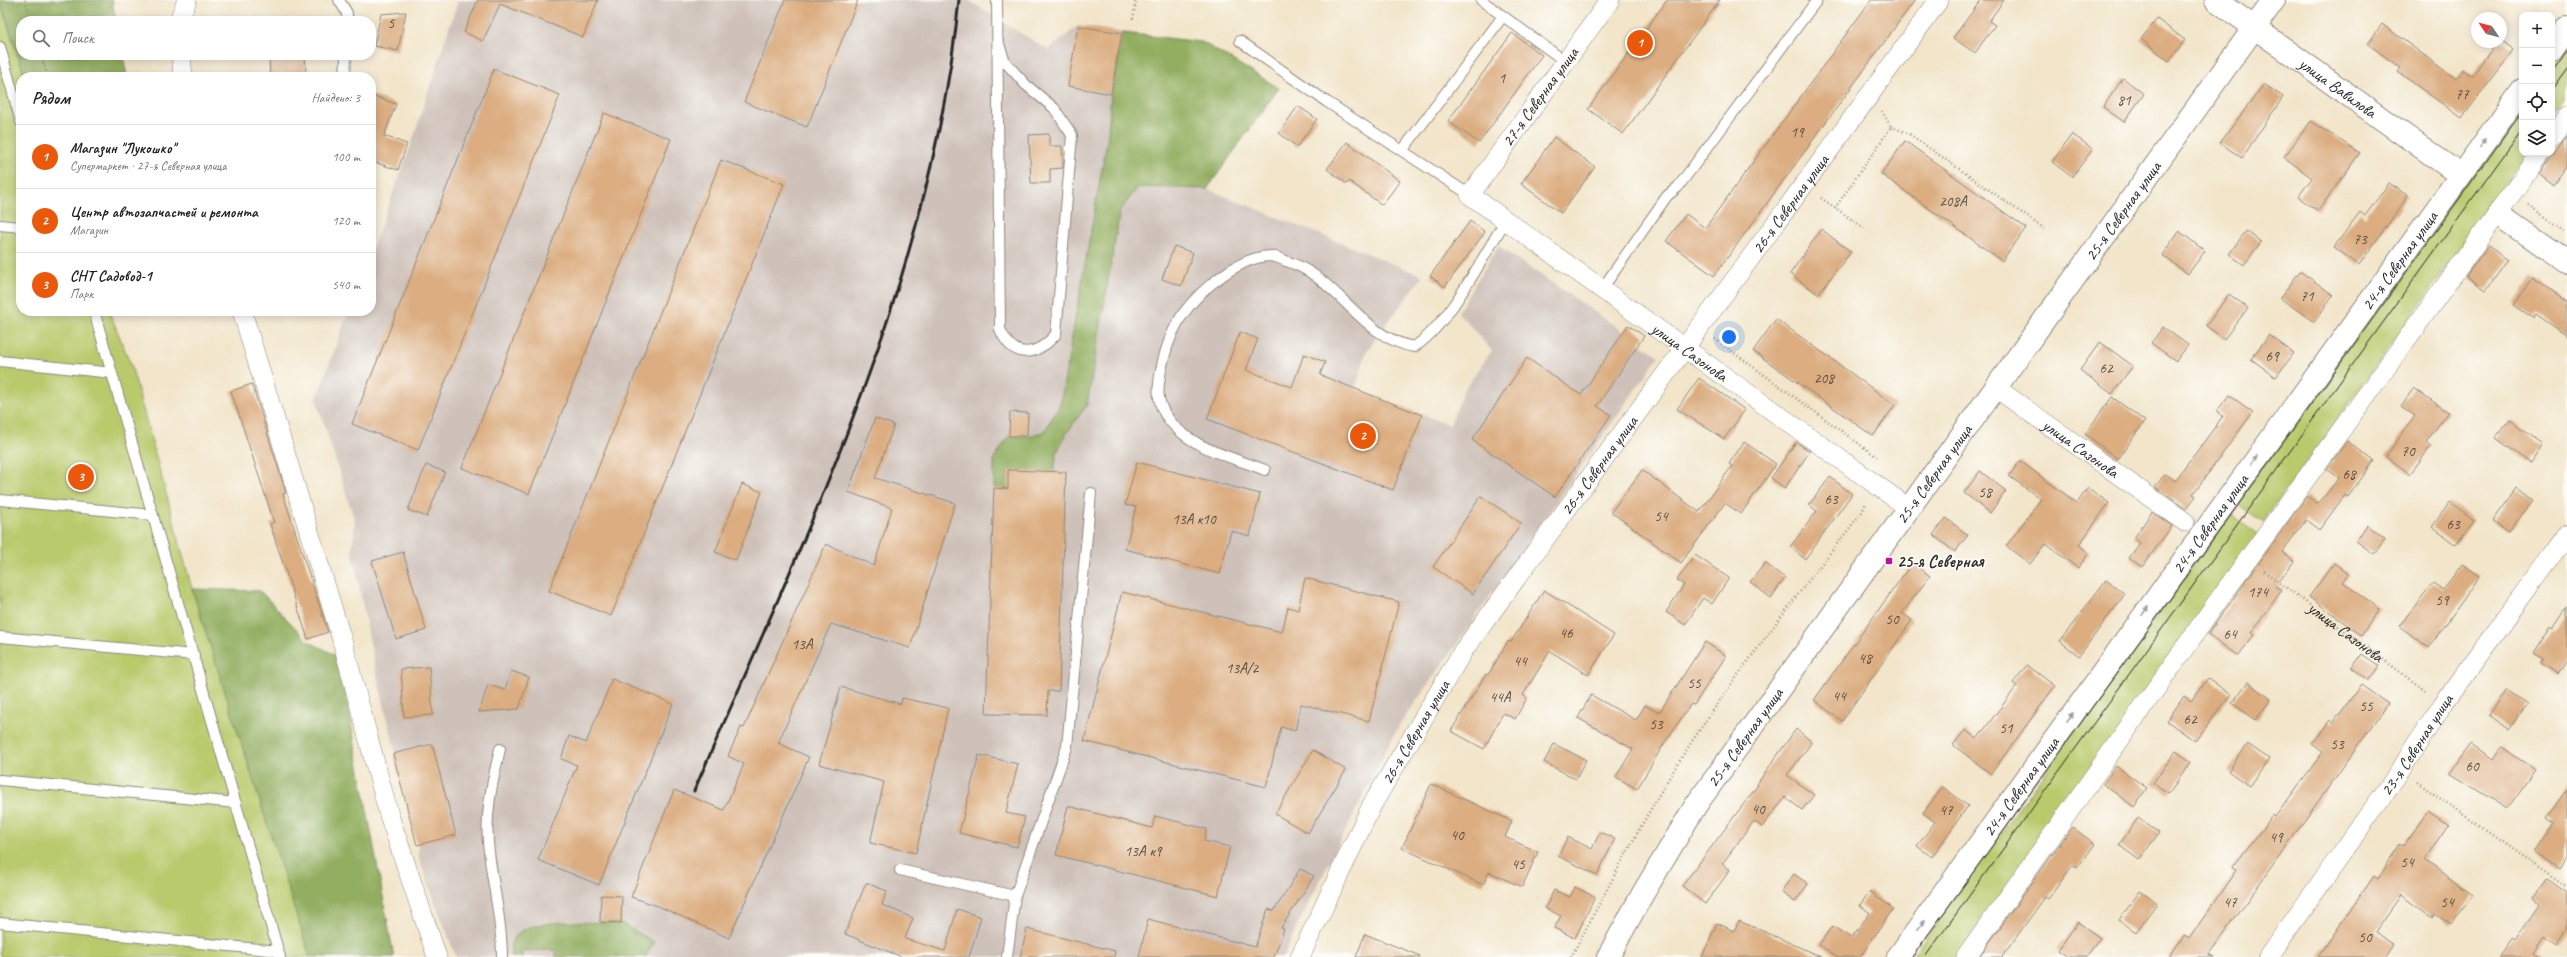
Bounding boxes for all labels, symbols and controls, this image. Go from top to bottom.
north arrow [2471,12,2507,48]
map controls [2519,12,2555,156]
button: + [2519,12,2555,48]
house number: 5 [388,14,396,33]
search box [16,16,376,60]
icon: search [30,27,52,49]
pin: 1 [1627,28,1653,58]
text: Поиск [62,29,94,48]
street label: 27-я Северная улица [1497,42,1584,151]
button: − [2519,48,2555,84]
street label: улица Вавилова [2294,52,2382,123]
house number: 1 [1499,69,1507,88]
button: locate [2519,84,2555,120]
house number: 77 [2455,85,2470,104]
text: Рядом [32,88,70,109]
text: Найдено: 3 [312,90,360,106]
house number: 81 [2117,91,2132,110]
button: layers [2519,120,2555,156]
house number: 19 [1790,123,1805,142]
one-way arrow [2479,138,2487,149]
text: Магазин "Лукошко" [70,139,175,158]
text: 1 [42,149,48,165]
text: 100 m [332,149,360,165]
street label: 26-я Северная улица [1747,149,1834,257]
street label: 25-я Северная улица [2080,156,2166,265]
text: Супермаркет · 27-я Северная улица [70,158,226,174]
house number: 208А [1939,192,1968,211]
text: Центр автозапчастей и ремонта [70,203,258,222]
street label: 24-я Северная улица [2356,206,2443,314]
text: 2 [42,213,48,229]
text: 120 m [332,213,360,229]
text: Магазин [70,222,108,238]
house number: 73 [2353,230,2368,249]
text: СНТ Садовод-1 [70,267,152,286]
text: 3 [42,277,48,293]
text: 540 m [332,277,360,293]
text: Парк [70,286,93,302]
house number: 71 [2300,287,2315,306]
street label: улица Сазонова [1647,317,1733,387]
your location [1719,327,1739,347]
house number: 69 [2265,347,2280,366]
house number: 62 [2099,359,2114,378]
house number: 208 [1814,369,1835,388]
street label: 26-я Северная улица [1556,411,1643,519]
street label: улица Сазонова [2038,413,2124,483]
street label: 25-я Северная улица [1891,419,1977,528]
pin: 2 [1350,421,1376,451]
house number: 70 [2401,442,2416,461]
one-way arrow [2250,455,2258,466]
pin: 3 [68,462,94,492]
house number: 68 [2342,465,2357,484]
street label: 24-я Северная улица [2167,469,2253,577]
house number: 58 [1978,483,1993,502]
house number: 63 [1824,490,1839,509]
house number: 54 [1654,507,1669,526]
house number: 13А к10 [1172,510,1217,529]
house number: 63 [2446,515,2461,534]
place label: 25-я Северная [1897,551,1984,572]
marker: 25-я Северная [1884,556,1894,566]
house number: 174 [2248,583,2269,602]
house number: 59 [2435,591,2450,610]
street label: улица Сазонова [2303,596,2389,668]
one-way arrow [2141,606,2149,617]
house number: 50 [1885,610,1900,629]
house number: 46 [1559,624,1574,643]
house number: 64 [2223,625,2238,644]
house number: 13А [791,635,814,654]
house number: 48 [1858,649,1873,668]
house number: 44 [1513,652,1528,671]
house number: 13А/2 [1226,659,1260,678]
house number: 55 [1687,674,1702,693]
street label: 26-я Северная улица [1376,675,1455,788]
street label: 25-я Северная улица [1702,683,1788,791]
house number: 44 [1832,687,1847,706]
house number: 44А [1489,688,1512,707]
street label: 23-я Северная улица [2375,689,2458,800]
house number: 55 [2359,697,2374,716]
house number: 62 [2183,710,2198,729]
one-way arrow [2066,712,2074,722]
house number: 53 [1649,715,1664,734]
house number: 51 [1999,719,2014,738]
street label: 24-я Северная улица [1978,732,2064,840]
house number: 53 [2330,735,2345,754]
house number: 60 [2465,757,2480,776]
house number: 40 [1751,800,1766,819]
house number: 47 [1939,801,1954,820]
house number: 40 [1450,826,1465,845]
house number: 49 [2269,828,2284,847]
house number: 13А к9 [1125,842,1163,861]
house number: 54 [2400,853,2415,872]
house number: 45 [1511,855,1526,874]
house number: 47 [2223,893,2238,912]
house number: 54 [2440,893,2455,912]
one-way arrow [1917,920,1925,931]
house number: 50 [2358,928,2373,947]

